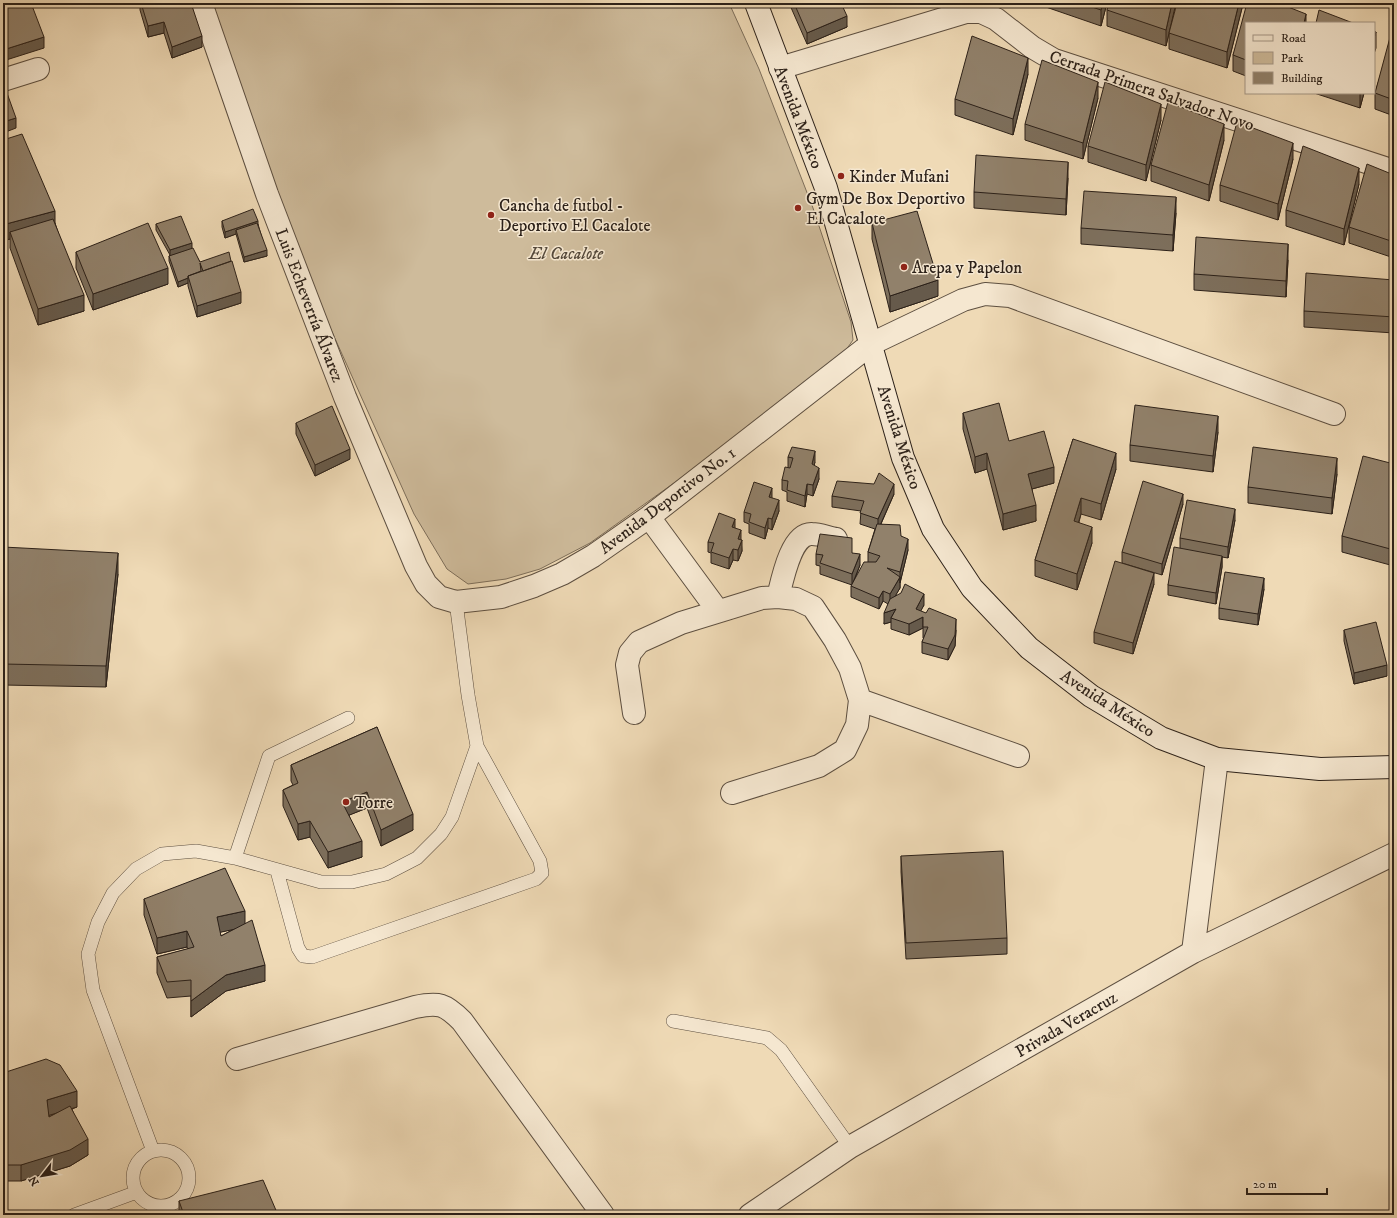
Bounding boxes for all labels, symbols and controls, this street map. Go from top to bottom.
legend [1245,22,1375,94]
text: Road [1281,31,1306,46]
street label: Cerrada Primera Salvador Novo [1046,46,1257,136]
text: Park [1281,51,1303,66]
street label: Avenida México [768,63,828,172]
text: Building [1281,71,1322,86]
place label: Kinder Mufani [849,166,949,188]
marker: Kinder Mufani [836,171,846,181]
place label: Gym De Box Deportivo El Cacalote [806,188,965,230]
place label: Cancha de futbol - Deportivo El Cacalote [499,195,651,237]
marker: Gym De Box Deportivo El Cacalote [793,203,803,213]
marker: Cancha de futbol - Deportivo El Cacalote [486,210,496,220]
street label: Luis Echeverría Álvarez [270,225,350,386]
park label: El Cacalote [528,243,604,265]
place label: Arepa y Papelon [912,257,1022,279]
marker: Arepa y Papelon [899,262,909,272]
street label: Avenida México [872,382,926,492]
street label: Avenida Deportivo No. 1 [595,442,740,559]
street label: Avenida México [1056,665,1159,743]
place label: Torre [354,792,393,814]
marker: Torre [341,797,351,807]
street label: Privada Veracruz [1012,986,1122,1063]
north arrow [22,1156,62,1196]
scale bar [1247,1170,1327,1196]
text: N [26,1173,43,1188]
text: 20 m [1253,1177,1277,1192]

